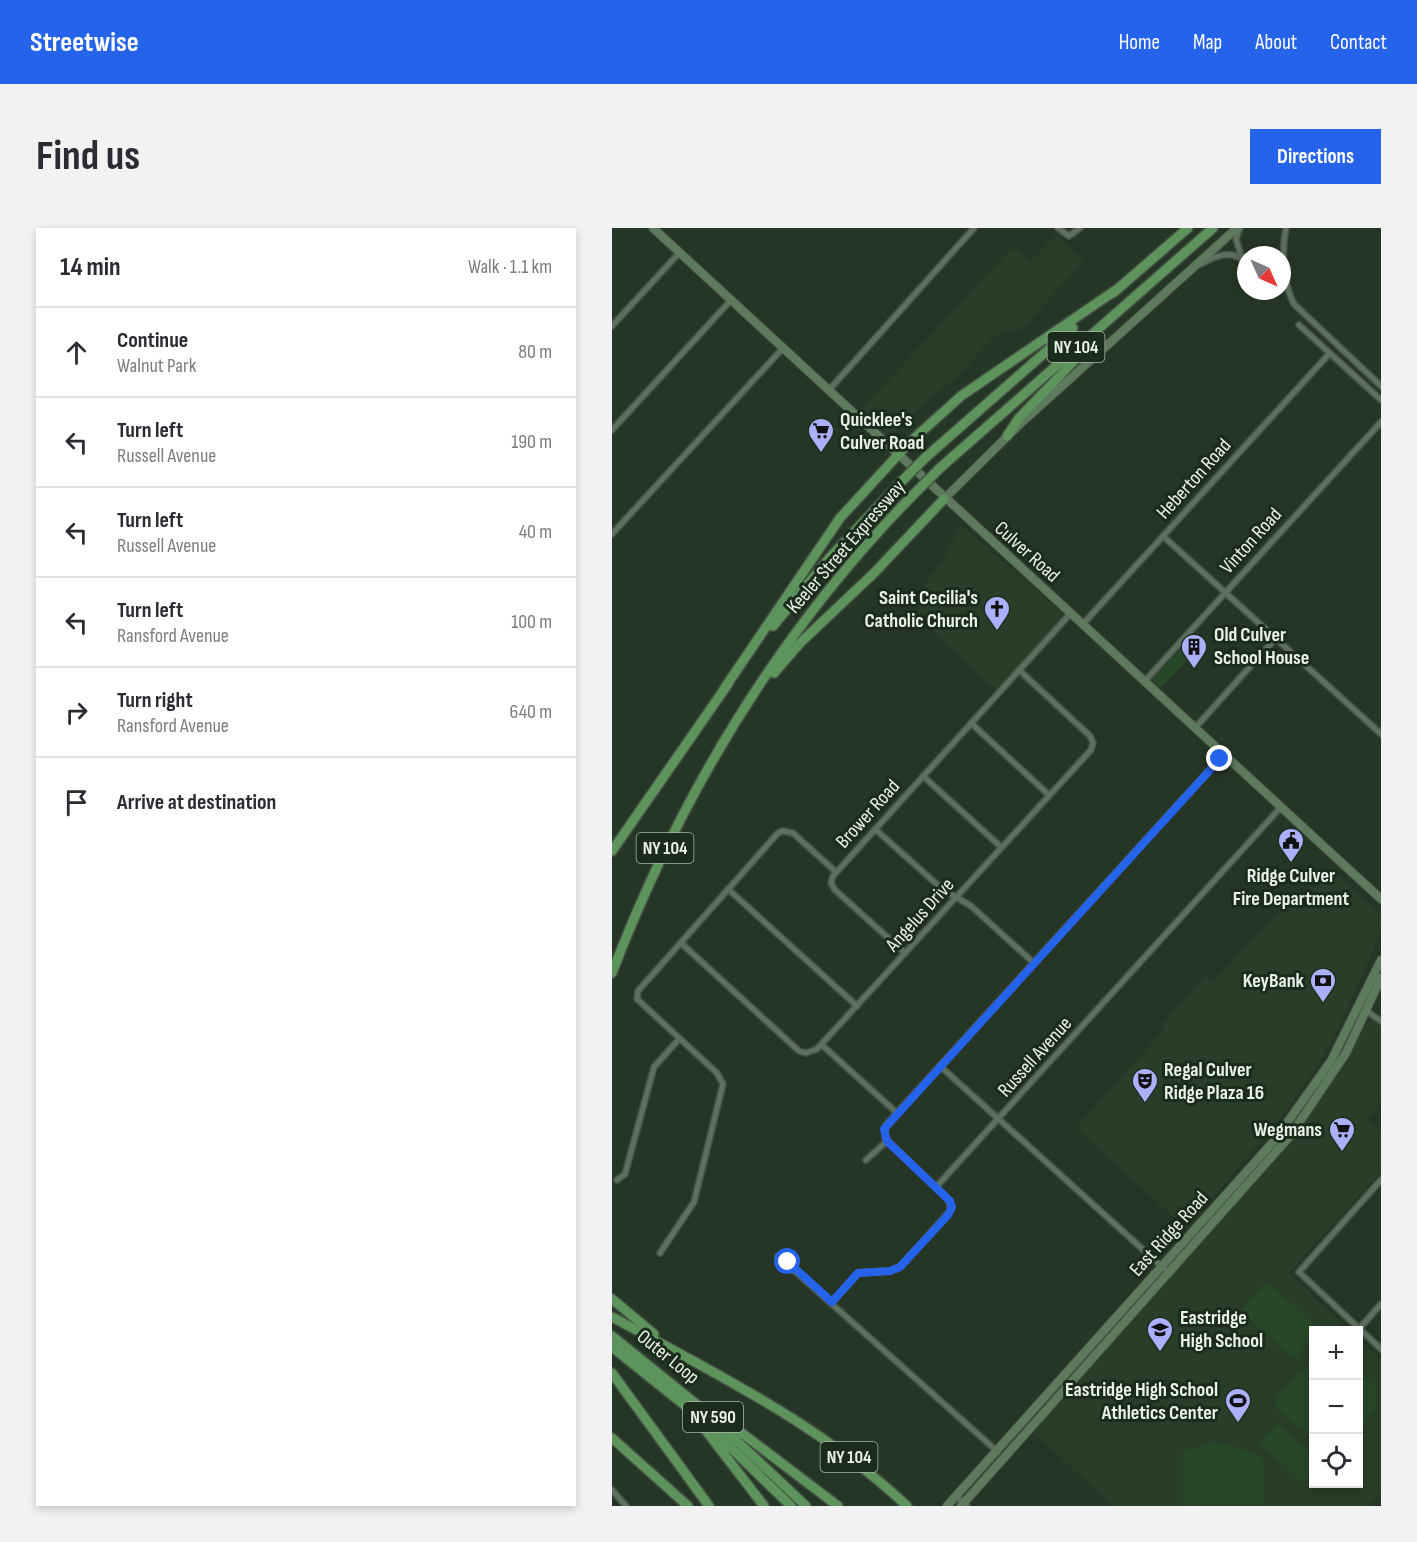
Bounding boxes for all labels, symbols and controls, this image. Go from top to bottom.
text: Streetwise [30,26,139,59]
text: Home [1119,30,1160,55]
text: Map [1193,30,1222,55]
text: About [1255,30,1297,55]
text: Contact [1330,30,1387,55]
button: Directions [1250,129,1381,184]
text: Find us [36,131,140,182]
north arrow [1237,246,1291,300]
text: 14 min [60,252,121,283]
text: Walk · 1.1 km [468,255,552,279]
text: Continue [117,327,188,354]
road number: NY 104 [1048,332,1104,362]
icon: ahead [60,336,93,369]
text: 80 m [518,340,552,364]
text: Walnut Park [117,354,196,378]
place label: Quicklee's Culver Road [840,408,924,455]
supermarket icon: Quicklee's Culver Road [806,416,836,454]
text: Turn left [117,417,183,444]
icon: left [60,426,93,459]
text: 190 m [511,430,552,454]
street label: Heberton Road [1152,434,1236,524]
text: Russell Avenue [117,444,216,468]
street label: Keeler Street Expressway [782,475,911,619]
street label: Vinton Road [1215,503,1287,579]
text: Turn left [117,507,183,534]
icon: left [60,516,93,549]
street label: Culver Road [989,516,1065,588]
text: 40 m [519,520,552,544]
text: Russell Avenue [117,534,216,558]
place label: Saint Cecilia's Catholic Church [864,586,978,633]
church icon: Saint Cecilia's Catholic Church [982,594,1012,632]
text: Turn left [117,597,183,624]
icon: left [60,606,93,639]
text: 100 m [511,610,552,634]
place label: Old Culver School House [1214,623,1309,670]
text: Ransford Avenue [117,624,229,648]
building icon: Old Culver School House [1179,632,1209,670]
text: Turn right [117,687,193,714]
icon: right [60,696,93,729]
text: 640 m [510,700,552,724]
text: Ransford Avenue [117,714,229,738]
route end [1206,745,1232,771]
street label: Brower Road [831,775,905,853]
icon: arrive [60,786,93,819]
text: Arrive at destination [117,789,276,816]
public building icon: Ridge Culver Fire Department [1276,826,1306,864]
road number: NY 104 [637,833,694,863]
place label: Ridge Culver Fire Department [1233,864,1350,911]
street label: Angelus Drive [880,873,959,958]
bank icon: KeyBank [1308,966,1338,1004]
place label: KeyBank [1243,969,1305,993]
street label: Russell Avenue [993,1012,1077,1102]
place label: Regal Culver Ridge Plaza 16 [1164,1058,1264,1105]
theatre icon: Regal Culver Ridge Plaza 16 [1130,1066,1160,1104]
supermarket icon: Wegmans [1327,1115,1357,1153]
place label: Wegmans [1254,1118,1322,1142]
street label: East Ridge Road [1125,1187,1213,1281]
route start [774,1248,800,1274]
place label: Eastridge High School [1180,1306,1263,1353]
school or university icon: Eastridge High School [1145,1315,1175,1353]
street label: Outer Loop [632,1325,704,1389]
map controls [1309,1326,1363,1488]
button: + [1309,1326,1363,1380]
place label: Eastridge High School Athletics Center [1065,1378,1218,1425]
button: − [1309,1380,1363,1434]
sports icon: Eastridge High School Athletics Center [1223,1386,1253,1424]
road number: NY 590 [683,1402,743,1432]
button: locate [1309,1434,1363,1488]
road number: NY 104 [820,1442,878,1472]

